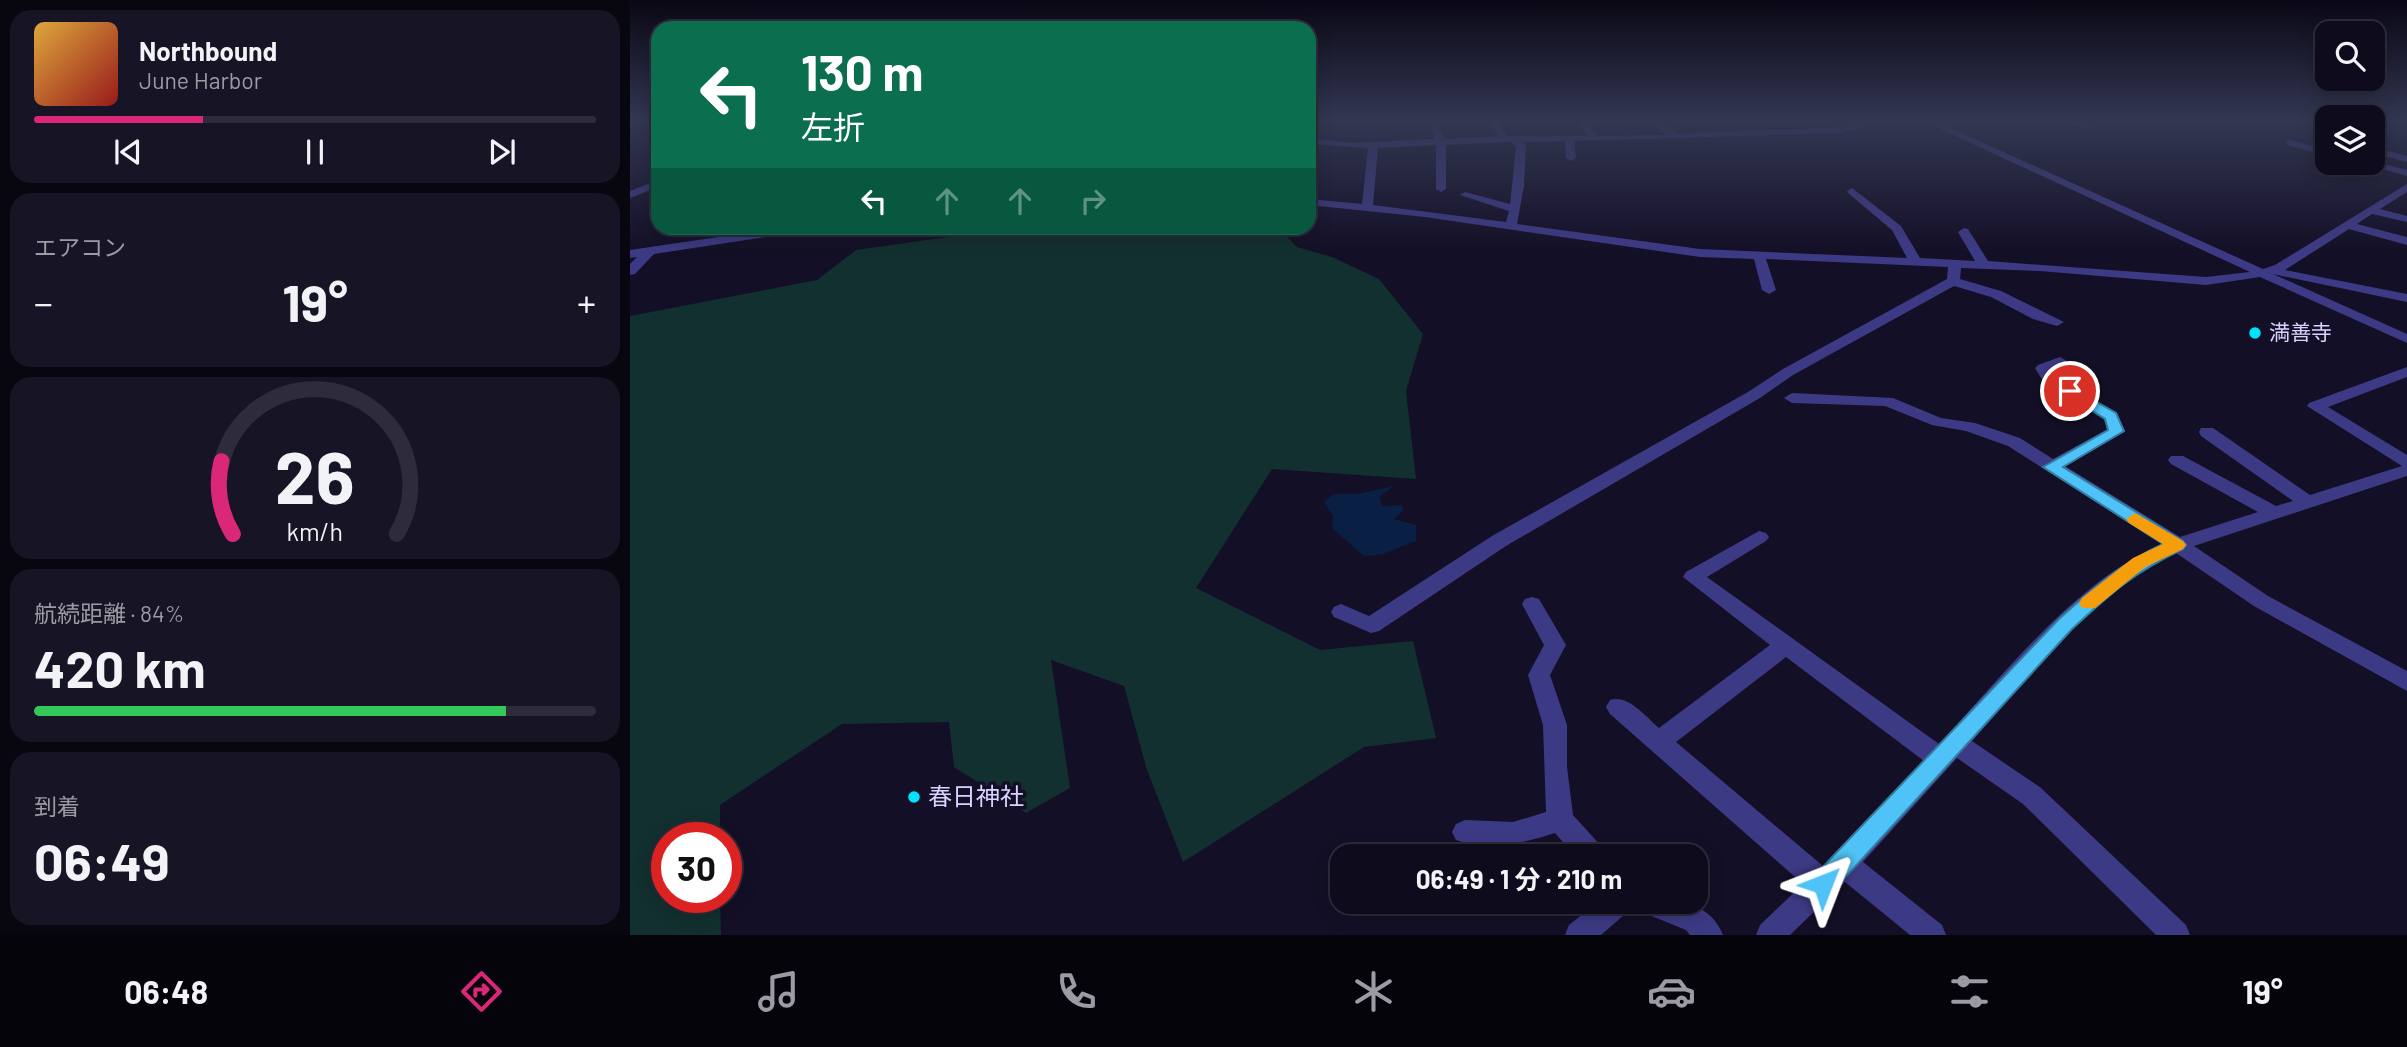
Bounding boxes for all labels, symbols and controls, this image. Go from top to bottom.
map controls [2315,21,2385,175]
button: search [2315,21,2385,91]
text: Northbound [139,35,277,66]
text: 130 m [801,42,923,101]
icon: left [686,49,777,140]
text: June Harbor [139,66,262,94]
button: layers [2315,105,2385,175]
text: 左折 [801,107,865,145]
icon: previous [109,133,147,171]
icon: pause [296,133,334,171]
icon: next [483,133,521,171]
icon: left [855,182,893,220]
icon: ahead [928,182,966,220]
icon: ahead [1001,182,1039,220]
icon: right [1074,182,1112,220]
text: エアコン [34,233,126,261]
text: 19° [282,270,348,332]
text: − [34,279,53,325]
text: + [577,279,596,325]
place label: 満善寺 [2269,319,2332,344]
marker: 満善寺 [2247,325,2263,341]
pin [2040,361,2100,421]
icon: arrive [2051,372,2089,410]
text: 26 [275,431,355,519]
text: km/h [287,515,343,545]
text: 航続距離 · 84% [34,599,184,627]
text: 420 km [34,636,206,698]
place label: 春日神社 [928,781,1024,810]
marker: 春日神社 [906,789,922,805]
text: 到着 [34,792,80,820]
speed limit sign: 30 [651,822,742,913]
text: 06:49 [34,829,170,891]
position arrow [1786,847,1860,921]
text: 06:49 · 1 分 · 210 m [1416,863,1622,894]
icon: directions [457,967,506,1016]
icon: music [754,967,803,1016]
icon: phone [1052,967,1101,1016]
icon: climate [1349,967,1398,1016]
icon: car [1647,967,1696,1016]
icon: filters [1945,967,1994,1016]
text: 06:48 [124,972,208,1010]
text: 19° [2242,972,2283,1010]

